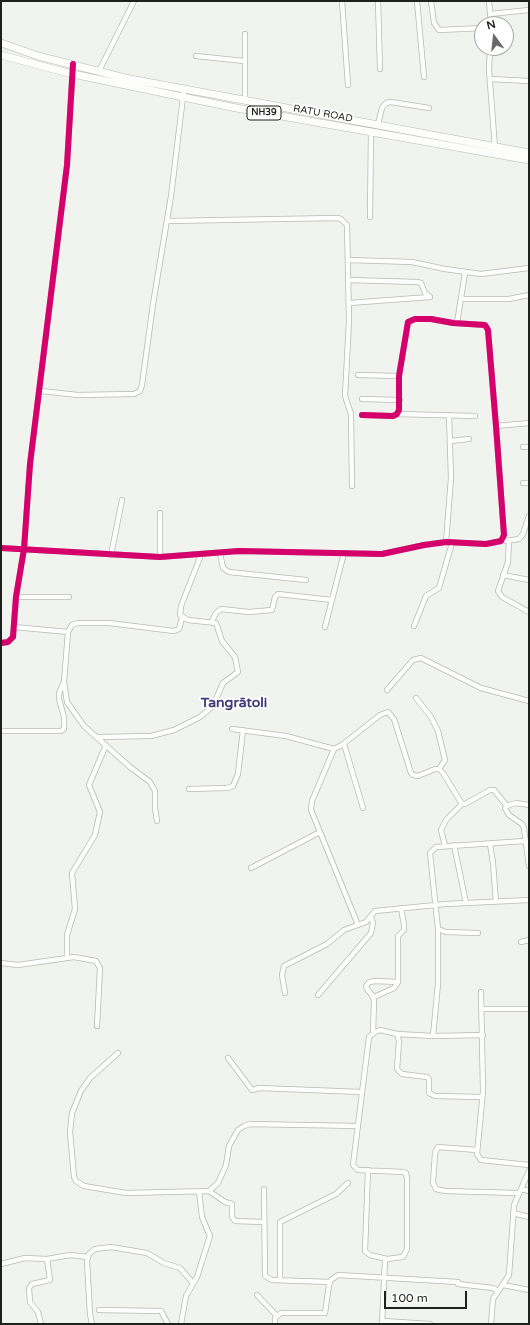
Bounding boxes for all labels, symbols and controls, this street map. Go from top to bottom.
north arrow [474,16,514,56]
text: N [485,17,497,32]
street label: RATU ROAD [292,103,354,125]
road number: NH39 [247,106,281,120]
district label: Tangrātoli [201,695,267,711]
scale bar [386,1283,469,1309]
text: 100 m [391,1291,428,1305]

